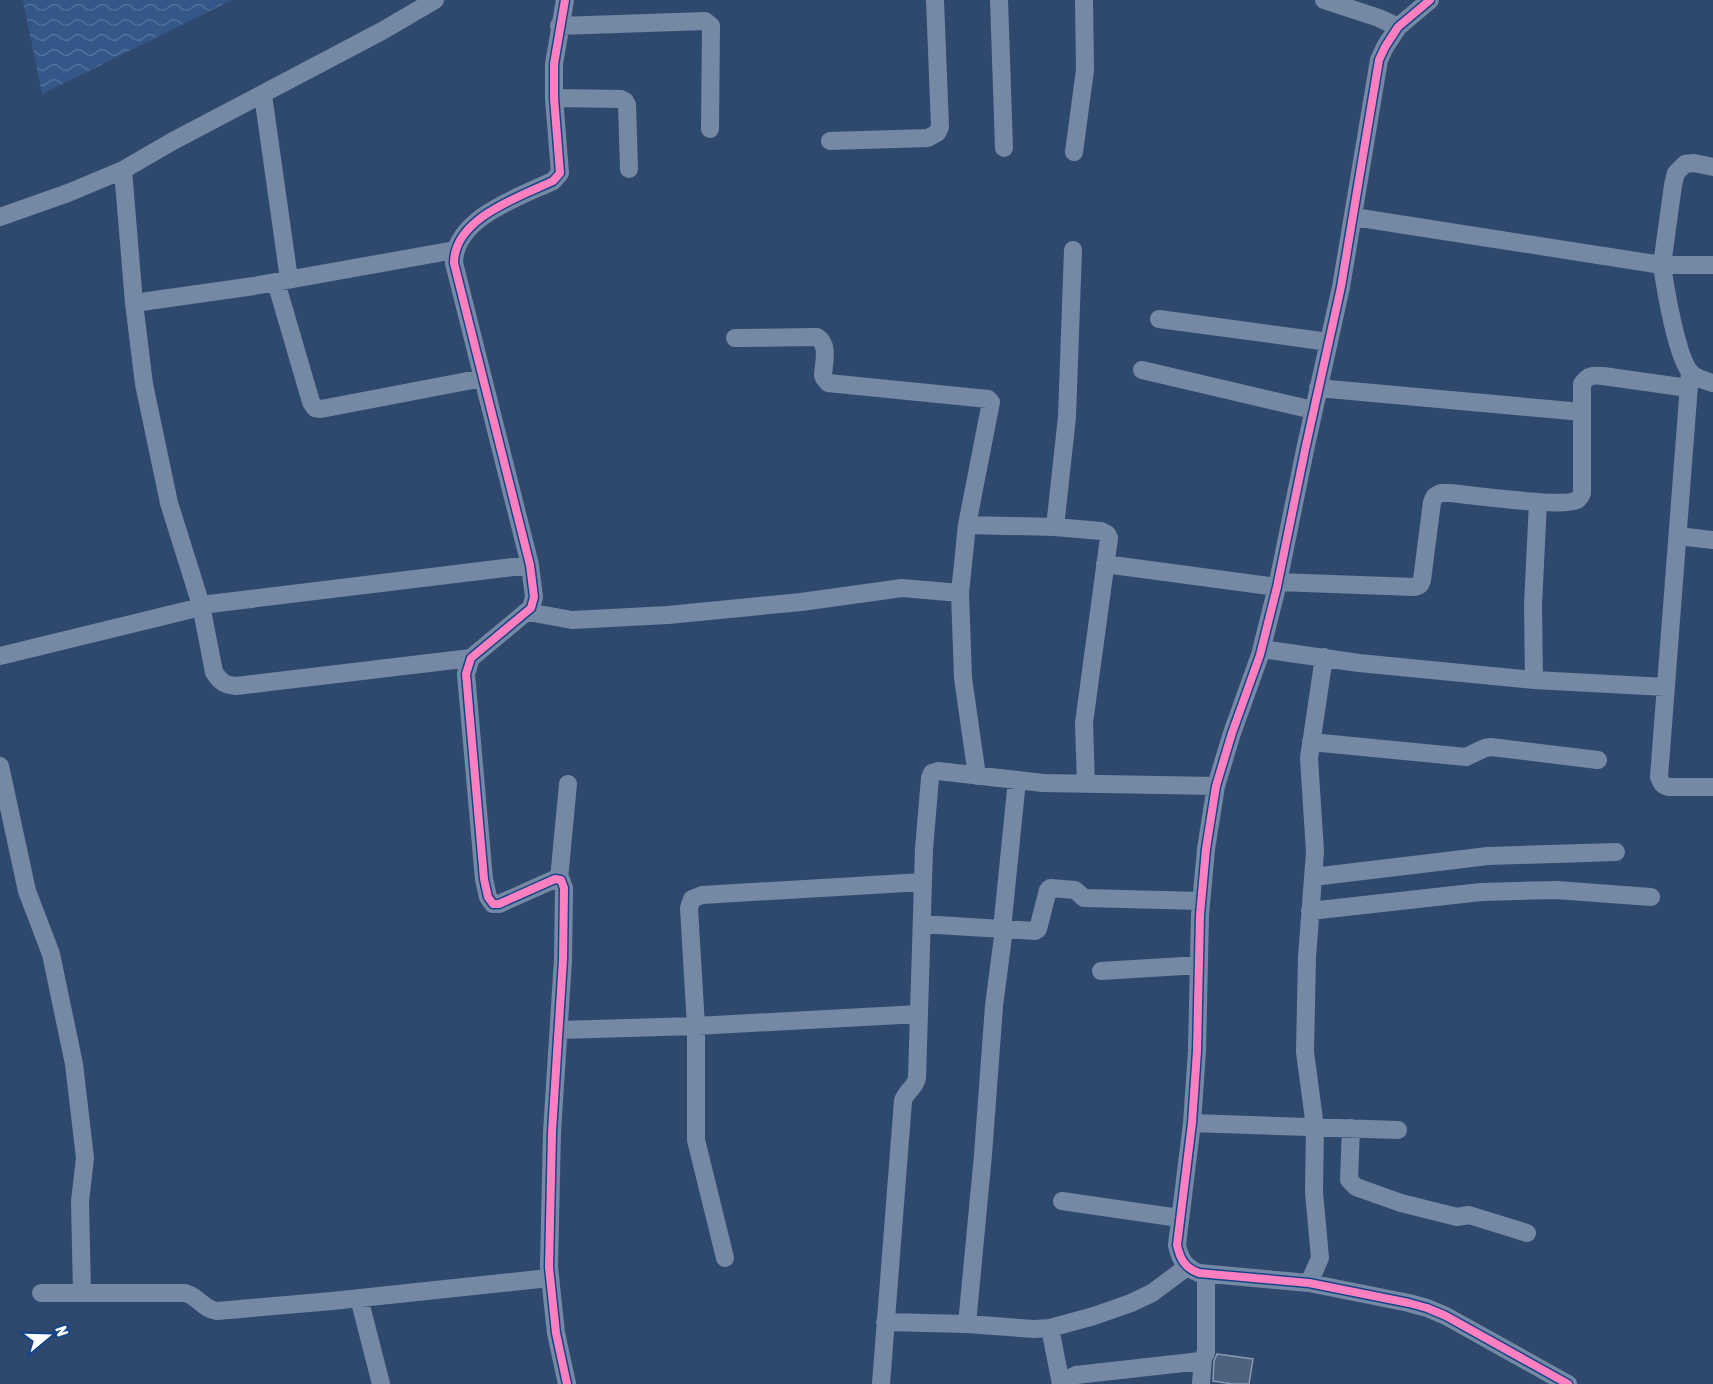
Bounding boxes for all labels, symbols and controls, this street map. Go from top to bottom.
north arrow [18,1306,78,1366]
text: N [52,1324,72,1339]

